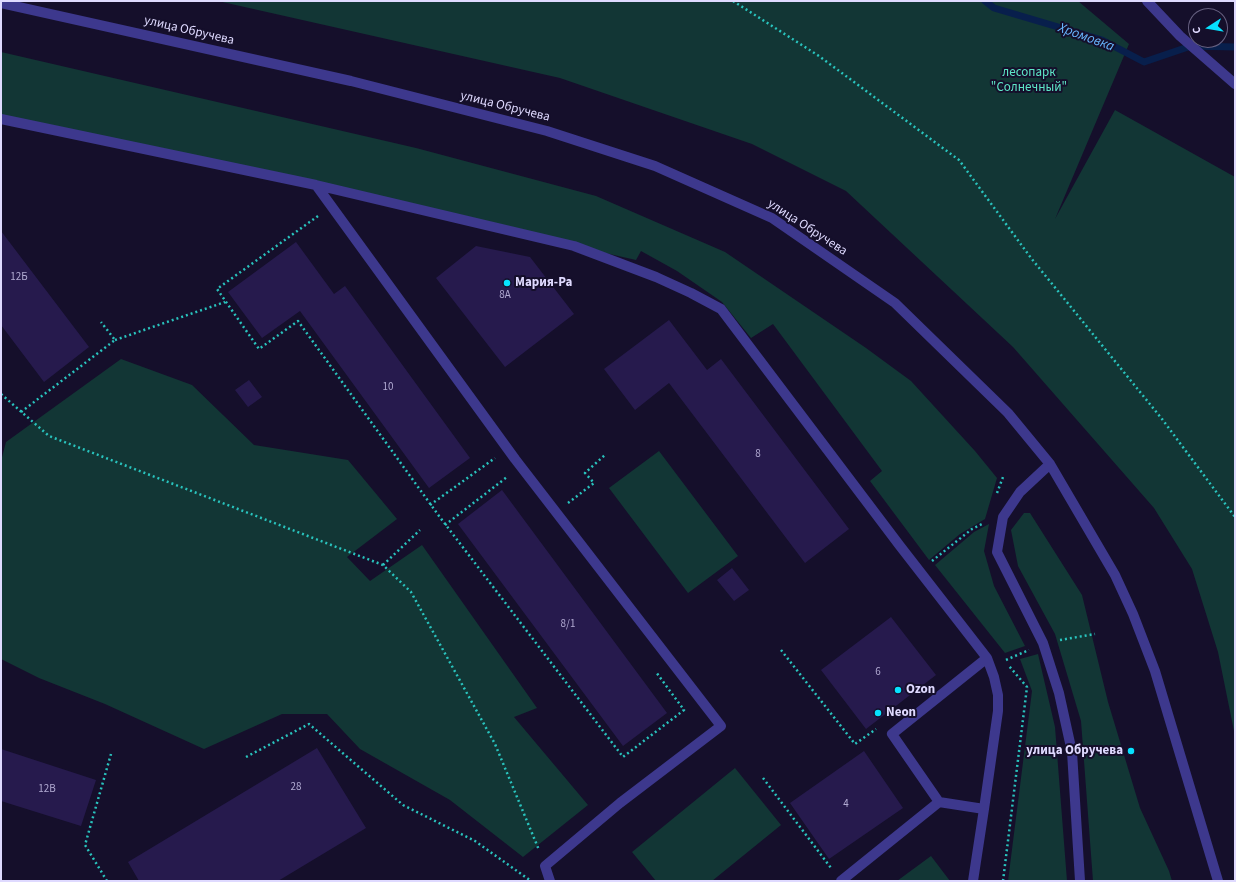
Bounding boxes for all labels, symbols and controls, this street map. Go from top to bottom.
north arrow [1188,8,1228,48]
street label: улица Обручева [142,13,236,49]
water label: Хромовка [1056,20,1116,56]
text: С [1189,26,1205,35]
park label: лесопарк "Солнечный" [991,65,1067,96]
street label: улица Обручева [459,88,551,126]
street label: улица Обручева [764,196,850,260]
house number: 12Б [10,271,28,285]
place label: Мария-Ра [515,275,572,291]
marker: Мария-Ра [502,278,512,288]
house number: 8А [499,289,511,303]
house number: 10 [383,381,393,395]
house number: 8 [755,448,761,462]
house number: 8/1 [561,618,575,632]
house number: 6 [875,666,881,680]
place label: Ozon [906,682,935,698]
marker: Ozon [893,685,903,695]
place label: Neon [886,705,916,721]
marker: Neon [873,708,883,718]
place label: улица Обручева [1026,743,1123,759]
marker: улица Обручева [1126,746,1136,756]
house number: 28 [291,781,301,795]
house number: 12В [38,783,56,797]
house number: 4 [843,798,849,812]

